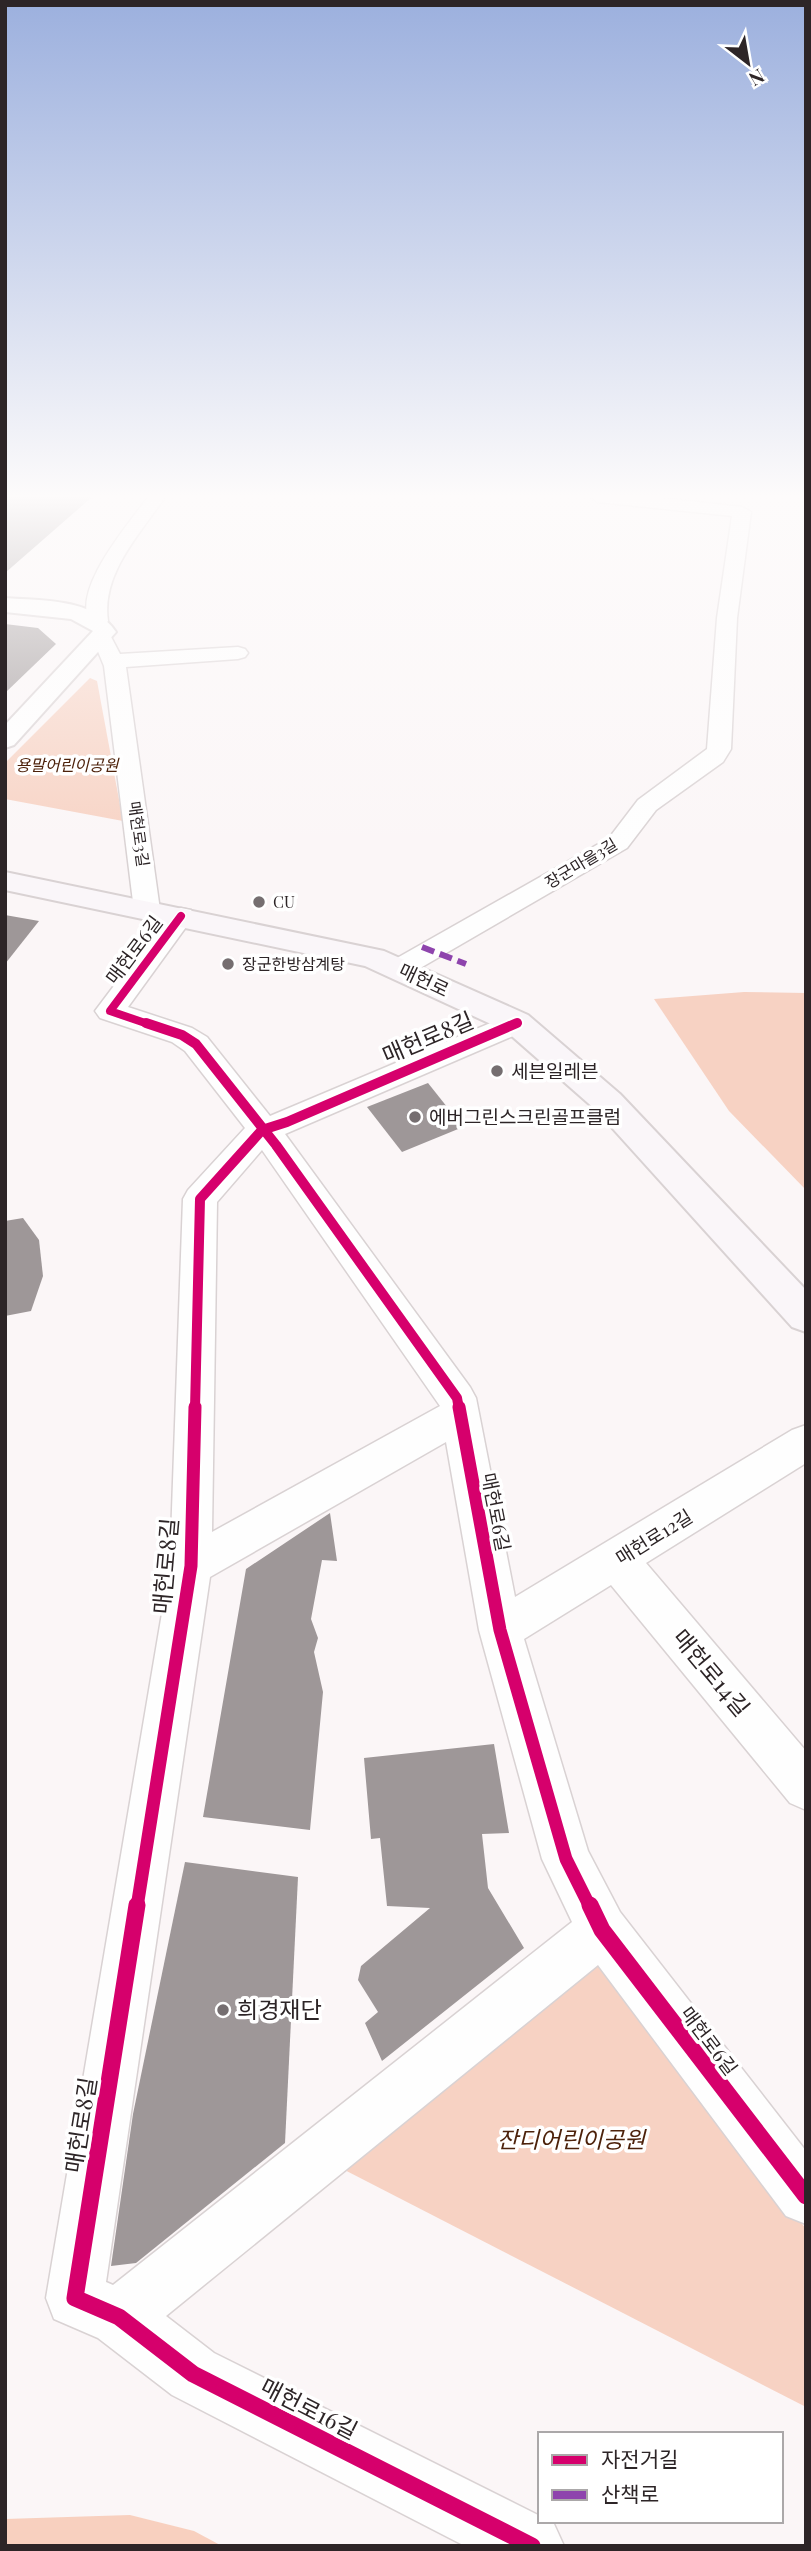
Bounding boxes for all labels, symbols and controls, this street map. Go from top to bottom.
north arrow [713,28,783,98]
text: N [744,64,770,93]
park label: 용말어린이공원 [15,754,120,775]
street label: 매헌로3길 [124,800,154,868]
street label: 장군마을3길 [541,833,621,892]
place label: CU [273,891,295,912]
marker: CU [251,894,267,910]
street label: 매헌로6길 [99,910,168,989]
place label: 장군한방삼계탕 [242,953,345,974]
marker: 장군한방삼계탕 [220,956,236,972]
street label: 매헌로 [395,956,454,1002]
street label: 매헌로8길 [377,1003,478,1070]
place label: 세븐일레븐 [511,1057,598,1083]
marker: 세븐일레븐 [489,1063,505,1079]
place label: 에버그린스크린골프클럼 [429,1103,621,1129]
marker: 에버그린스크린골프클럼 [407,1109,423,1125]
street label: 매헌로6길 [477,1470,517,1553]
street label: 매헌로12길 [610,1502,697,1570]
street label: 매헌로8길 [145,1516,184,1615]
street label: 매헌로14길 [667,1622,758,1722]
place label: 희경재단 [237,1993,322,2024]
street label: 매헌로6길 [675,2001,744,2080]
marker: 희경재단 [215,2002,231,2018]
street label: 매헌로8길 [57,2075,102,2175]
park label: 잔디어린이공원 [497,2123,647,2154]
street label: 매헌로16길 [256,2370,364,2445]
legend [538,2432,783,2523]
text: 자전거길 [601,2444,678,2472]
text: 산책로 [601,2479,659,2507]

